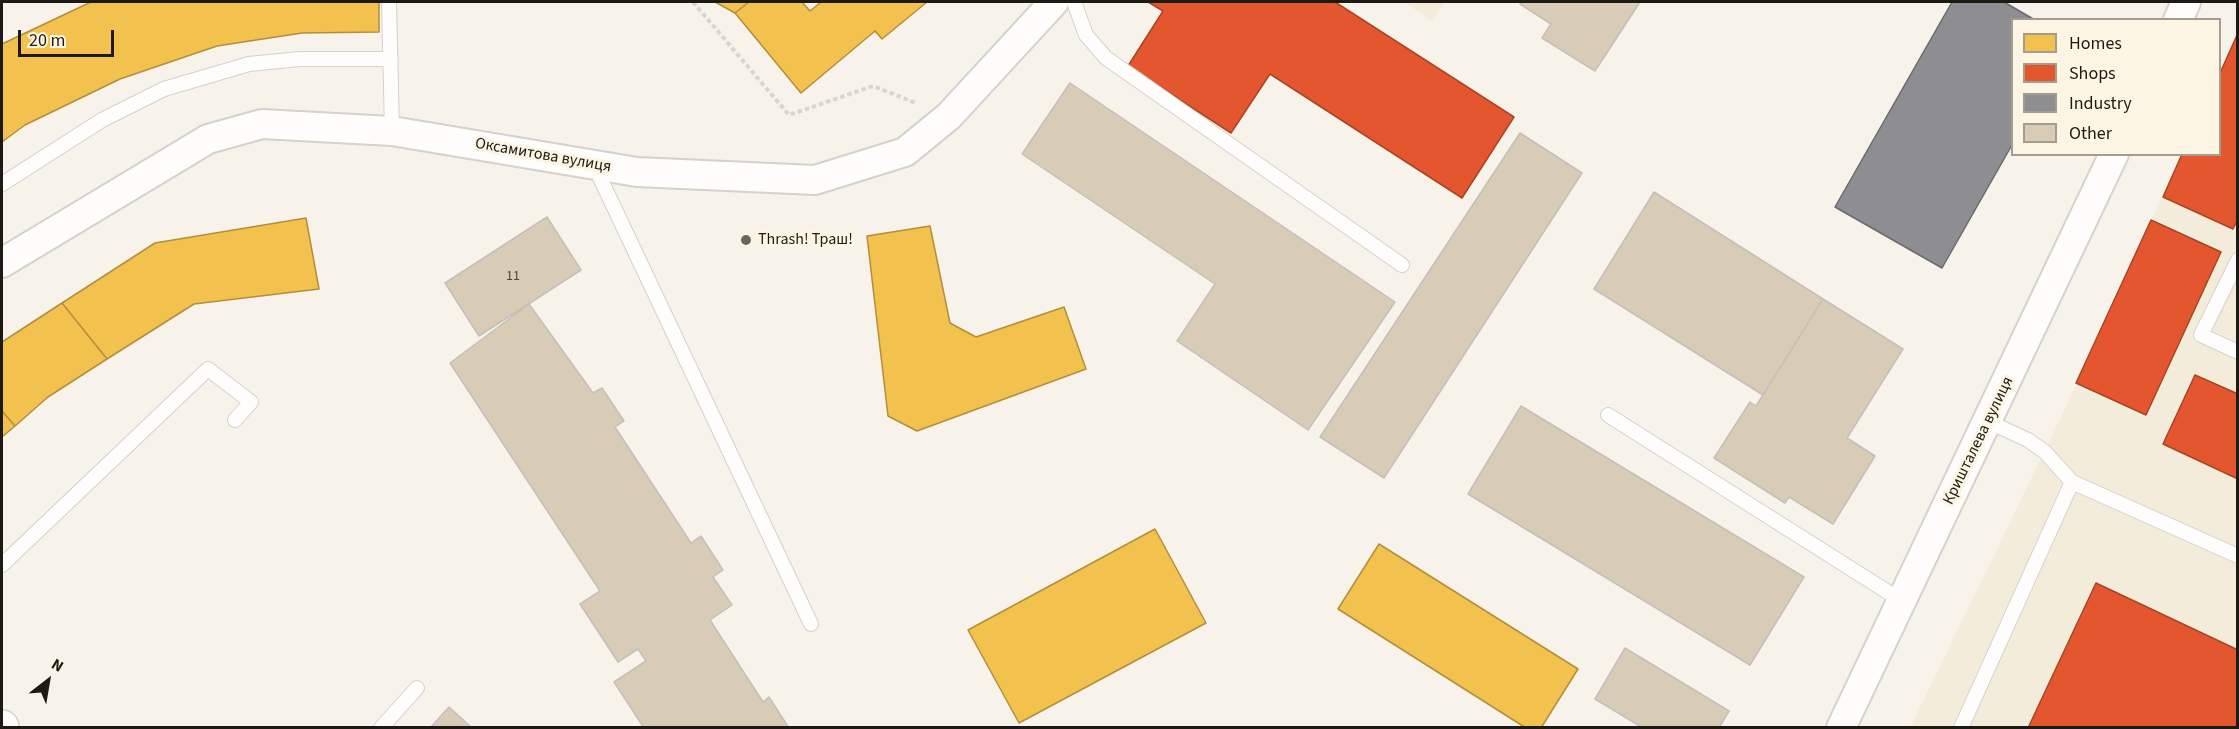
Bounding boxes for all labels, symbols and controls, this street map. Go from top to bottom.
scale bar [21,18,117,56]
legend [2011,18,2221,156]
text: 20 m [29,28,65,53]
text: Homes [2069,31,2122,56]
text: Shops [2069,61,2116,86]
text: Industry [2069,91,2132,116]
text: Other [2069,121,2112,146]
street label: Оксамитова вулиця [473,135,613,177]
place label: Thrash! Траш! [758,230,853,250]
marker: Thrash! Траш! [739,233,753,247]
house number: 11 [506,269,520,285]
street label: Кришталева вулиця [1940,374,2018,508]
north arrow [18,651,78,711]
text: N [47,653,67,678]

